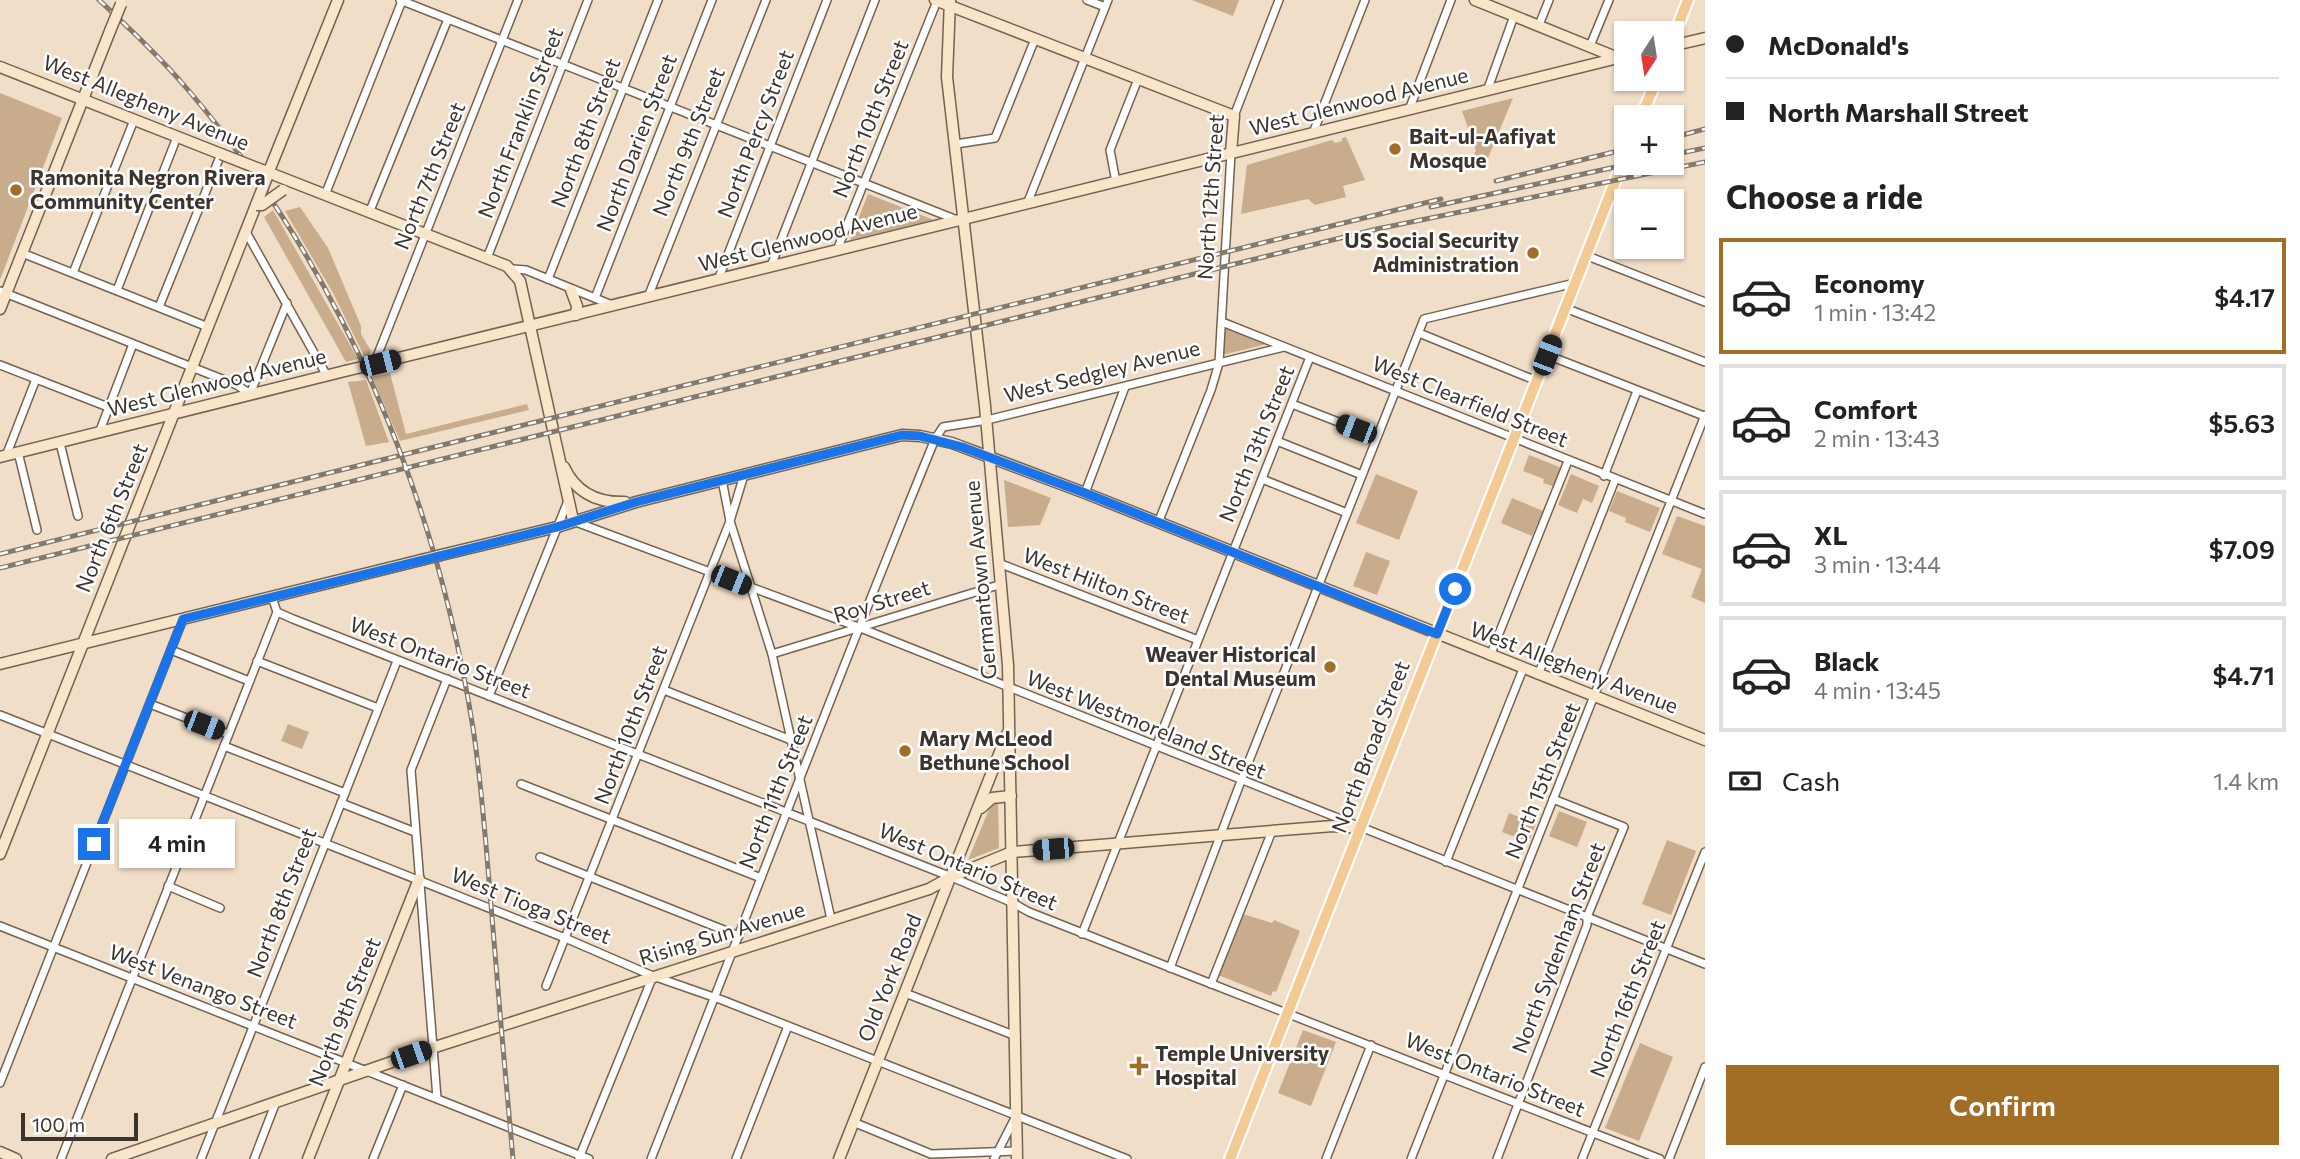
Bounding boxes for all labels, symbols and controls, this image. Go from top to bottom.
north arrow [1614,21,1684,91]
map controls [1614,21,1684,259]
street label: North Franklin Street [472,24,567,221]
text: McDonald's [1768,29,1909,60]
street label: North 10th Street [827,36,913,201]
street label: North Percy Street [711,46,798,221]
street label: West Allegheny Avenue [40,49,254,155]
street label: North Darien Street [590,50,681,235]
street label: North 8th Street [545,54,625,211]
street label: West Glenwood Avenue [1247,61,1471,140]
street label: North 9th Street [646,63,729,219]
text: North Marshall Street [1768,96,2029,127]
street label: North 7th Street [388,98,470,253]
button: + [1614,105,1684,175]
street label: North 12th Street [1191,113,1228,281]
place label: Bait-ul-Aafiyat Mosque [1409,123,1556,172]
marker: Bait-ul-Aafiyat Mosque [1387,141,1403,157]
place label: Ramonita Negron Rivera Community Center [30,164,266,213]
text: Choose a ride [1726,176,1923,216]
marker: Ramonita Negron Rivera Community Center [8,182,24,198]
button: − [1614,189,1684,259]
street label: West Glenwood Avenue [696,197,920,276]
place label: US Social Security Administration [1344,227,1519,276]
marker: US Social Security Administration [1525,245,1541,261]
icon: car [1730,265,1793,328]
text: Economy [1814,267,1925,298]
text: $4.17 [2214,281,2275,312]
text: 1 min · 13:42 [1814,298,1936,326]
car [1530,332,1565,378]
street label: West Sedgley Avenue [1001,334,1202,407]
street label: West Glenwood Avenue [105,342,329,421]
car [358,348,403,378]
street label: West Clearfield Street [1369,350,1572,451]
street label: North 13th Street [1213,362,1298,525]
icon: car [1730,391,1793,454]
text: Comfort [1814,393,1917,424]
text: $5.63 [2208,407,2275,438]
car [1333,412,1380,446]
text: 2 min · 13:43 [1814,424,1940,452]
street label: North 6th Street [69,439,152,595]
street label: Germantown Avenue [958,480,1001,681]
icon: car [1730,517,1793,580]
text: XL [1814,519,1848,550]
text: $7.09 [2209,533,2275,564]
street label: West Hilton Street [1020,541,1193,628]
text: 3 min · 13:44 [1814,550,1941,578]
car [708,562,755,598]
route start [1439,573,1471,605]
street label: Roy Street [830,574,933,627]
street label: West Ontario Street [347,611,534,703]
street label: West Allegheny Avenue [1467,615,1682,718]
street label: North 10th Street [588,641,671,807]
place label: Weaver Historical Dental Museum [1145,641,1316,690]
icon: car [1730,643,1793,706]
text: Black [1814,645,1880,676]
street label: North Broad Street [1325,657,1414,836]
marker: Weaver Historical Dental Museum [1322,659,1338,675]
text: $4.71 [2212,659,2275,690]
street label: West Westmoreland Street [1023,664,1270,783]
text: 4 min · 13:45 [1814,676,1941,704]
street label: North 15th Street [1499,699,1584,862]
car [181,708,228,742]
street label: North 11th Street [732,711,817,872]
place label: Mary McLeod Bethune School [919,725,1070,774]
marker: Mary McLeod Bethune School [897,743,913,759]
icon: cash [1726,762,1764,800]
text: Cash [1782,765,1840,796]
text: 1.4 km [2213,767,2279,795]
street label: West Ontario Street [875,817,1062,915]
callout: 4 min [119,820,234,868]
street label: North 8th Street [241,824,321,981]
route end [78,828,110,860]
text: 4 min [148,829,206,857]
car [1032,837,1075,861]
street label: North Sydenham Street [1506,839,1609,1056]
street label: West Tioga Street [448,861,615,948]
street label: Rising Sun Avenue [636,895,807,970]
street label: Old York Road [852,910,926,1045]
street label: North 16th Street [1584,916,1670,1081]
street label: North 9th Street [302,933,385,1089]
street label: West Venango Street [106,938,301,1033]
street label: West Ontario Street [1402,1026,1589,1121]
car [388,1038,435,1072]
place label: Temple University Hospital [1155,1040,1330,1089]
marker: Temple University Hospital [1129,1056,1149,1076]
button: Confirm [1726,1065,2279,1145]
scale bar [21,1110,138,1142]
text: 100 m [32,1113,85,1136]

